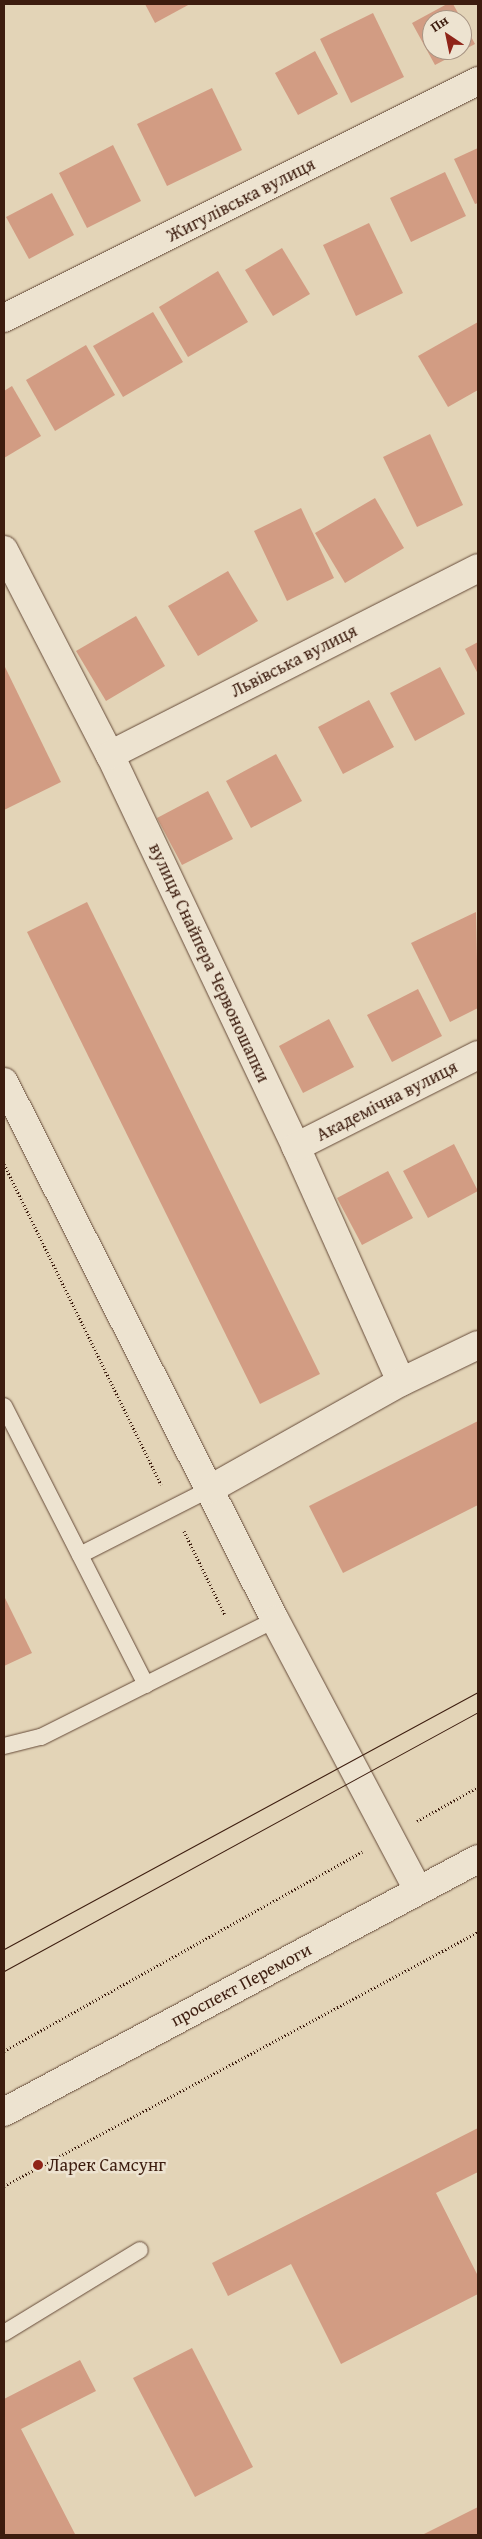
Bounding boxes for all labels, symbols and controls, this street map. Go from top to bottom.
north arrow [422,10,472,60]
text: Пн [426,10,452,37]
street label: Жигулівська вулиця [163,153,319,247]
street label: Львівська вулиця [227,620,361,702]
street label: вулиця Снайпера Червоношапки [144,840,274,1086]
street label: Академічна вулиця [313,1056,461,1146]
street label: проспект Перемоги [167,1939,315,2031]
place label: Ларек Самсунг [48,2154,166,2176]
marker: Ларек Самсунг [32,2159,44,2171]

